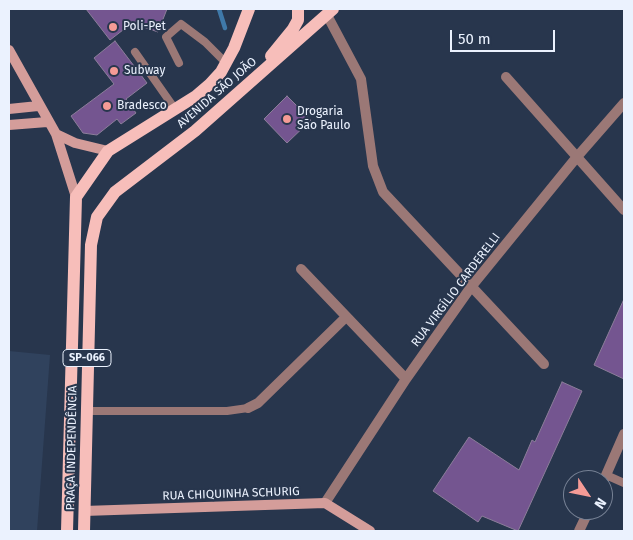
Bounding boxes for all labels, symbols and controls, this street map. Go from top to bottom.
place label: Poli-Pet [123,20,166,34]
scale bar [453,20,558,52]
marker: Poli-Pet [107,21,119,33]
text: 50 m [458,30,491,48]
street label: AVENIDA SÃO JOÃO [174,54,260,132]
place label: Subway [124,64,165,78]
marker: Subway [108,65,120,77]
place label: Bradesco [117,99,167,113]
marker: Bradesco [101,100,113,112]
place label: Drogaria São Paulo [297,105,351,133]
marker: Drogaria São Paulo [281,113,293,125]
street label: RUA VIRGÍLIO CARDERELLI [409,230,503,350]
road number: SP-066 [63,349,111,366]
street label: PRAÇA INDEPENDÊNCIA [64,386,80,510]
north arrow [563,470,613,520]
street label: RUA CHIQUINHA SCHURIG [162,484,300,504]
text: N [590,494,610,512]

